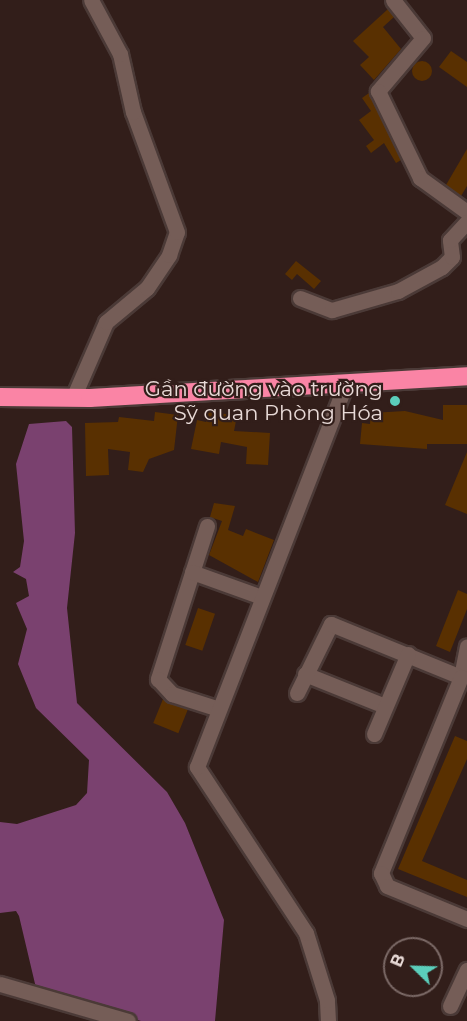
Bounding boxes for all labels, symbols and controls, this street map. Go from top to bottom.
place label: Gần đường vào trường Sỹ quan Phòng Hóa [145,376,383,426]
marker: Gần đường vào trường Sỹ quan Phòng Hóa [388,394,402,408]
north arrow [383,937,443,997]
text: B [387,951,409,970]

